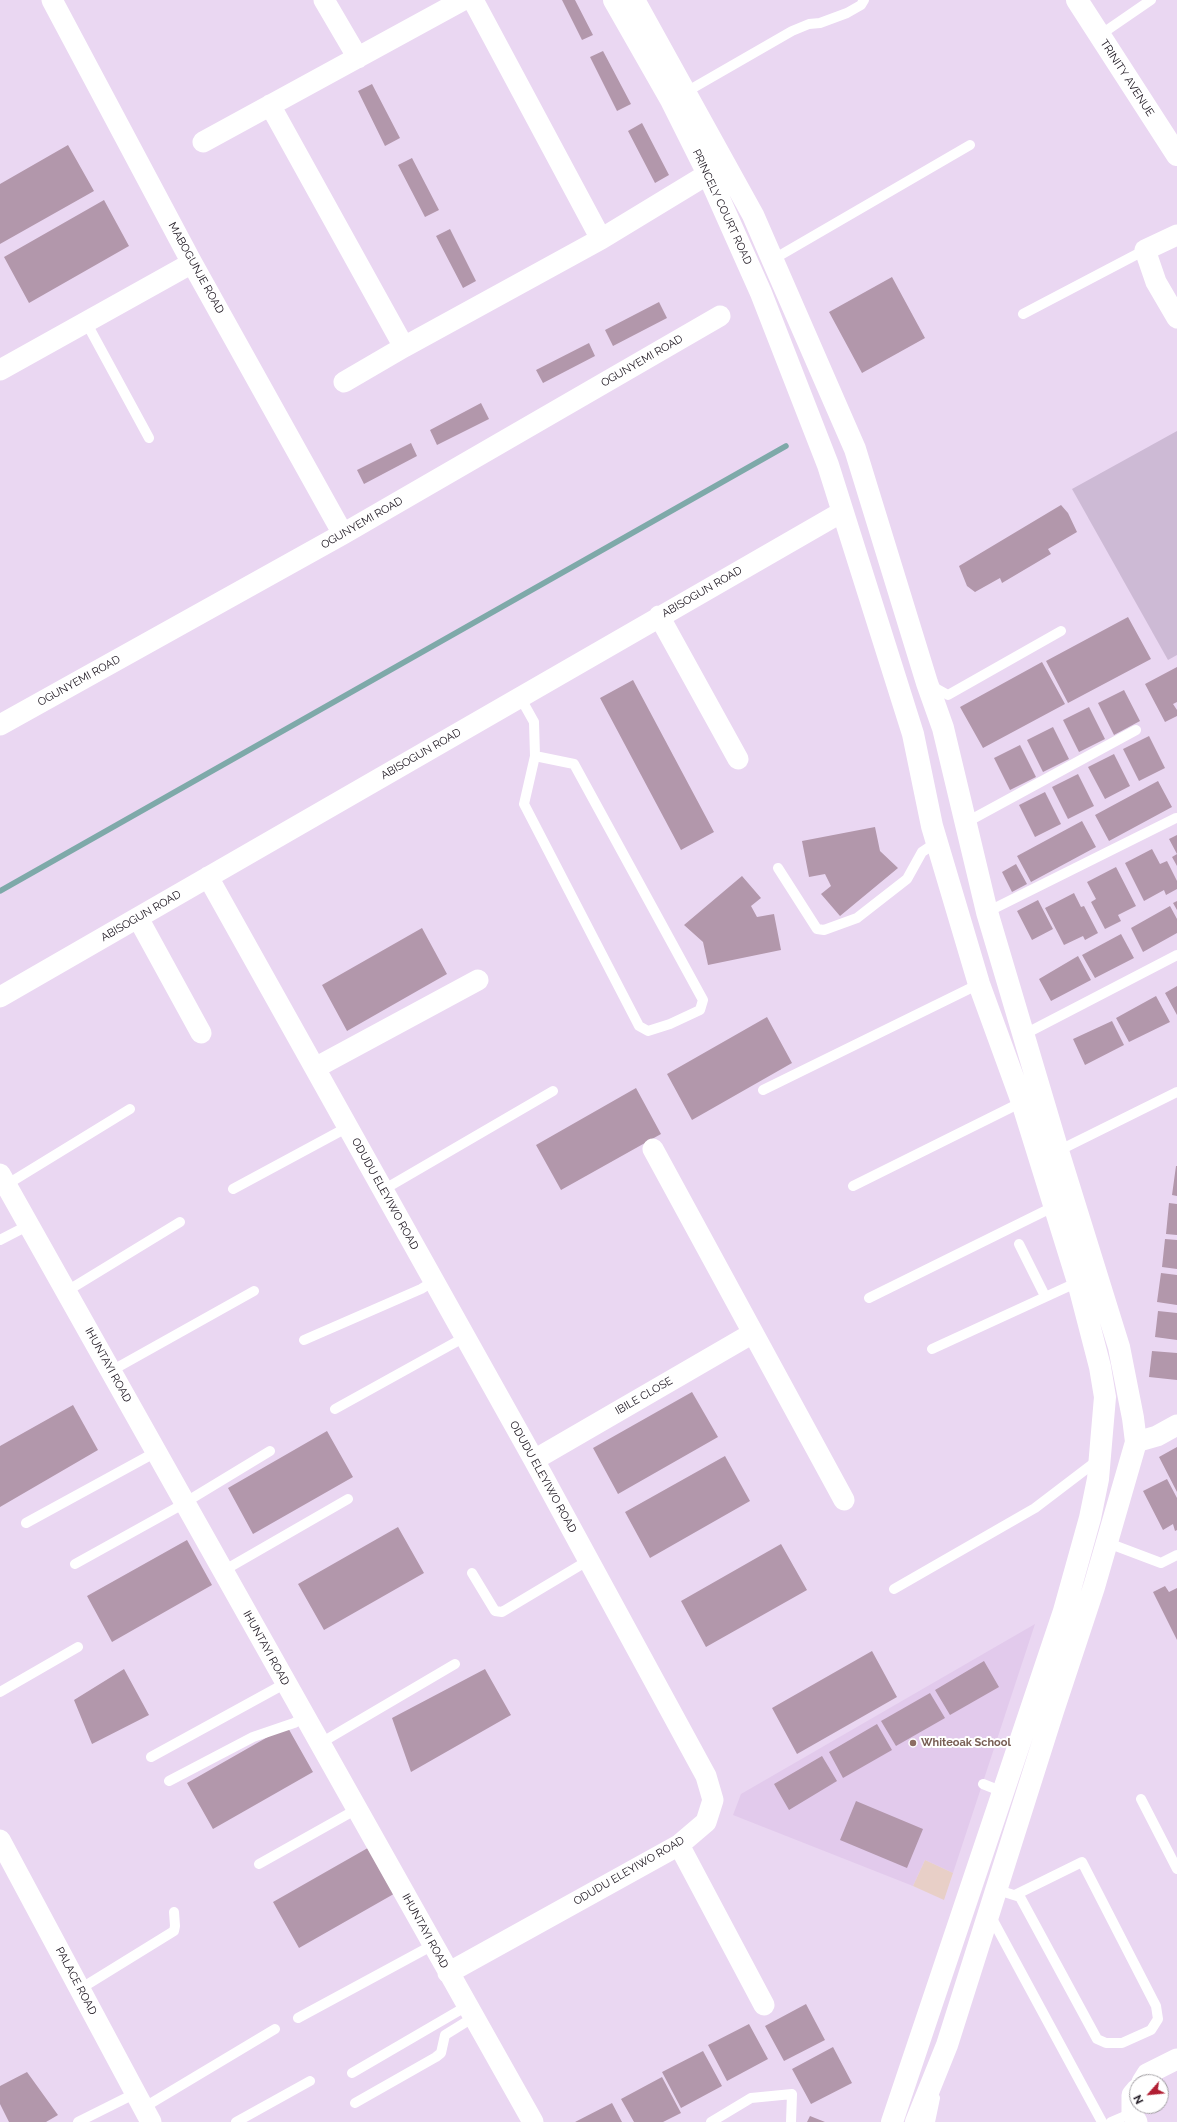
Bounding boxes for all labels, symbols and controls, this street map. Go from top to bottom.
street label: TRINITY AVENUE [1097,37,1157,119]
street label: PRINCELY COURT ROAD [689,147,755,267]
street label: MABOGUNJE ROAD [165,220,227,316]
street label: OGUNYEMI ROAD [599,332,685,390]
street label: OGUNYEMI ROAD [319,494,405,552]
street label: ABISOGUN ROAD [660,564,744,620]
street label: OGUNYEMI ROAD [35,653,123,709]
street label: ABISOGUN ROAD [379,726,463,782]
street label: ABISOGUN ROAD [99,888,183,944]
street label: ODUDU ELEYIWO ROAD [349,1136,421,1252]
street label: IHUNTAYI ROAD [82,1325,134,1405]
street label: IBILE CLOSE [613,1374,675,1418]
street label: ODUDU ELEYIWO ROAD [507,1419,579,1535]
street label: IHUNTAYI ROAD [240,1608,292,1688]
place label: Whiteoak School [921,1736,1011,1750]
marker: Whiteoak School [908,1738,918,1748]
street label: ODUDU ELEYIWO ROAD [571,1834,687,1908]
street label: IHUNTAYI ROAD [399,1891,451,1971]
street label: PALACE ROAD [53,1945,99,2017]
north arrow [1129,2074,1169,2114]
text: N [1131,2093,1146,2106]

